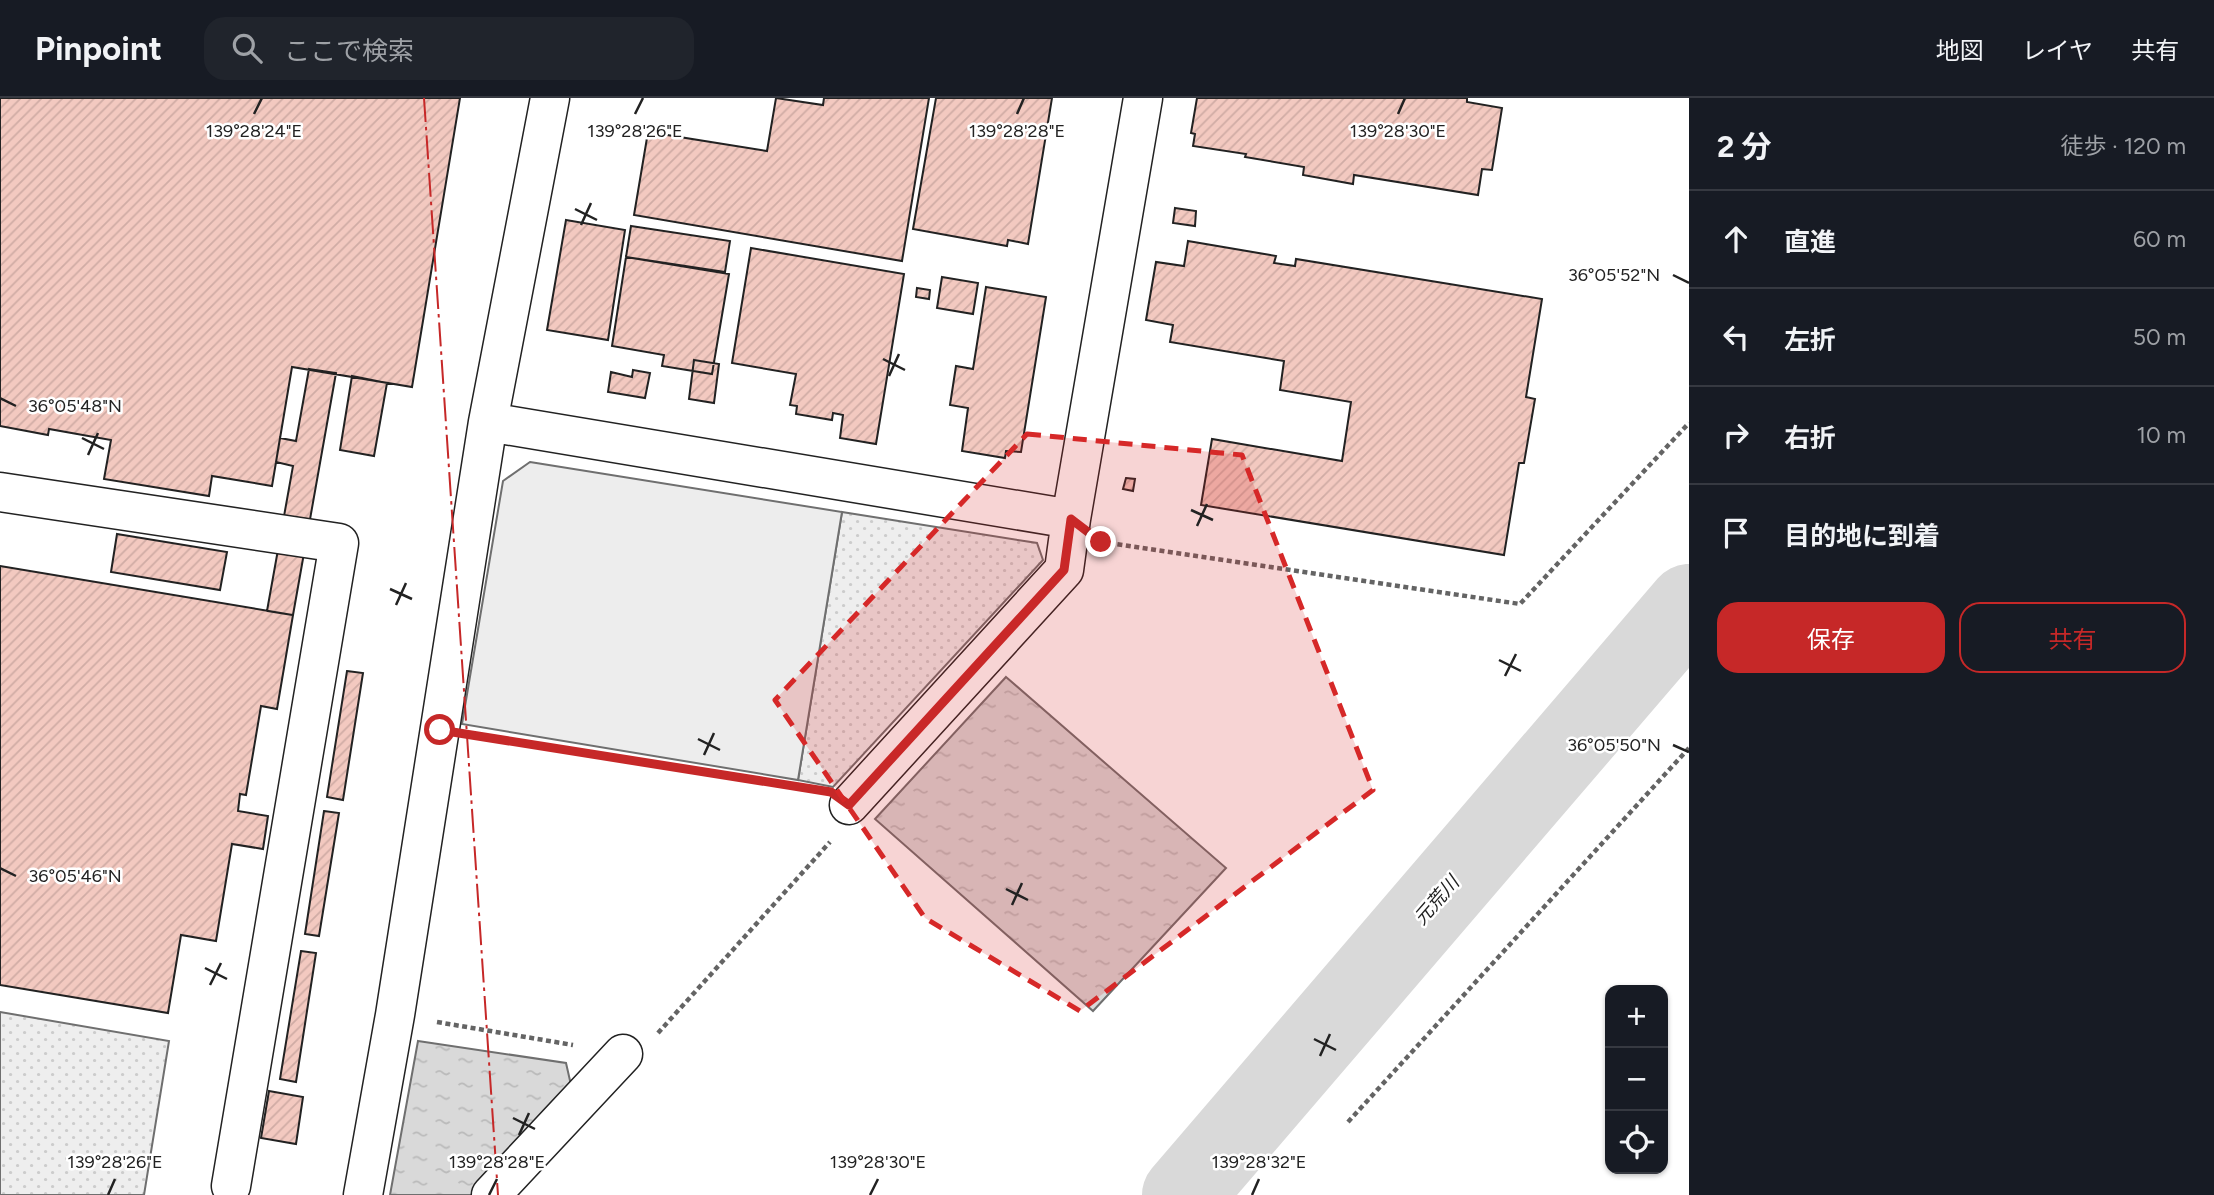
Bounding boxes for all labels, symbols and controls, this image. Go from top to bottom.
search box [204,17,694,80]
text: Pinpoint [35,29,162,68]
icon: search [228,29,266,67]
text: ここで検索 [284,35,414,67]
text: 地図 [1936,36,1984,65]
text: レイヤ [2022,36,2093,65]
text: 共有 [2131,36,2179,65]
text: 139°28'24"E [206,120,302,142]
text: 139°28'26"E [587,120,683,142]
text: 139°28'28"E [969,120,1065,142]
text: 139°28'30"E [1350,120,1446,142]
text: 2 分 [1717,128,1772,165]
text: 徒歩 · 120 m [2060,132,2186,160]
icon: ahead [1717,220,1755,258]
text: 60 m [2133,225,2186,253]
text: 直進 [1784,226,1836,258]
text: 36°05'52"N [1568,264,1660,286]
icon: left [1717,318,1755,356]
text: 50 m [2133,323,2186,351]
text: 左折 [1784,324,1836,356]
text: 36°05'48"N [28,395,122,417]
icon: right [1717,416,1755,454]
text: 10 m [2137,421,2186,449]
text: 右折 [1784,422,1836,454]
icon: arrive [1717,514,1755,552]
text: 目的地に到着 [1784,520,1940,552]
route end [1085,526,1116,557]
button: 保存 [1717,602,1945,673]
button: 共有 [1959,602,2186,673]
route start [424,714,455,745]
text: 36°05'50"N [1567,734,1661,756]
text: 36°05'46"N [28,865,122,887]
water label: 元荒川 [1409,870,1465,929]
map controls [1605,985,1668,1174]
button: + [1605,985,1668,1048]
button: − [1605,1048,1668,1111]
button: locate [1605,1111,1668,1174]
text: 139°28'26"E [67,1151,163,1173]
text: 139°28'28"E [449,1151,545,1173]
text: 139°28'30"E [830,1151,926,1173]
text: 139°28'32"E [1211,1151,1307,1173]

